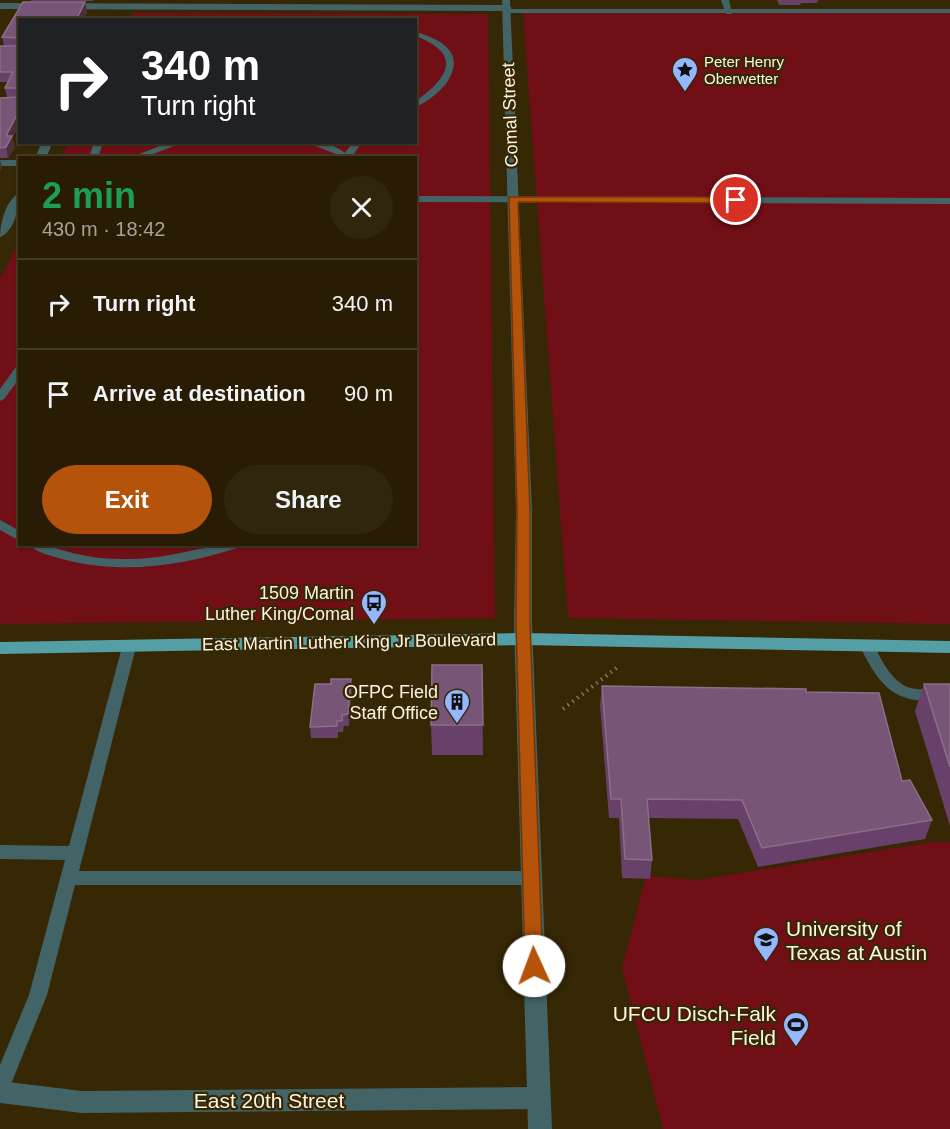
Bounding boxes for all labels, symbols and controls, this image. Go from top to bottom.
icon: right [42,42,120,120]
text: 340 m [141,42,260,89]
place label: Peter Henry Oberwetter [704,53,785,87]
place icon: Peter Henry Oberwetter [670,55,700,93]
street label: Comal Street [498,62,522,168]
text: Turn right [141,91,256,121]
pin [710,174,761,225]
text: 2 min [42,175,136,216]
button: close [330,176,393,239]
icon: arrive [719,183,752,216]
text: 430 m · 18:42 [42,218,165,240]
icon: right [42,288,75,321]
text: Turn right [93,291,195,316]
text: 340 m [332,291,393,316]
icon: arrive [42,378,75,411]
text: Arrive at destination [93,381,306,406]
text: 90 m [344,381,393,406]
button: Exit [42,465,212,534]
button: Share [224,465,393,534]
place label: 1509 Martin Luther King/Comal [205,583,354,624]
bus stop icon: 1509 Martin Luther King/Comal [359,588,389,626]
street label: East Martin Luther King Jr Boulevard [202,629,496,655]
place label: OFPC Field Staff Office [344,682,438,723]
building icon: OFPC Field Staff Office [442,687,472,725]
place label: University of Texas at Austin [786,917,927,964]
school or university icon: University of Texas at Austin [751,925,781,963]
position arrow [502,934,566,998]
place label: UFCU Disch-Falk Field [613,1002,776,1049]
sports icon: UFCU Disch-Falk Field [781,1010,811,1048]
street label: East 20th Street [194,1089,344,1112]

